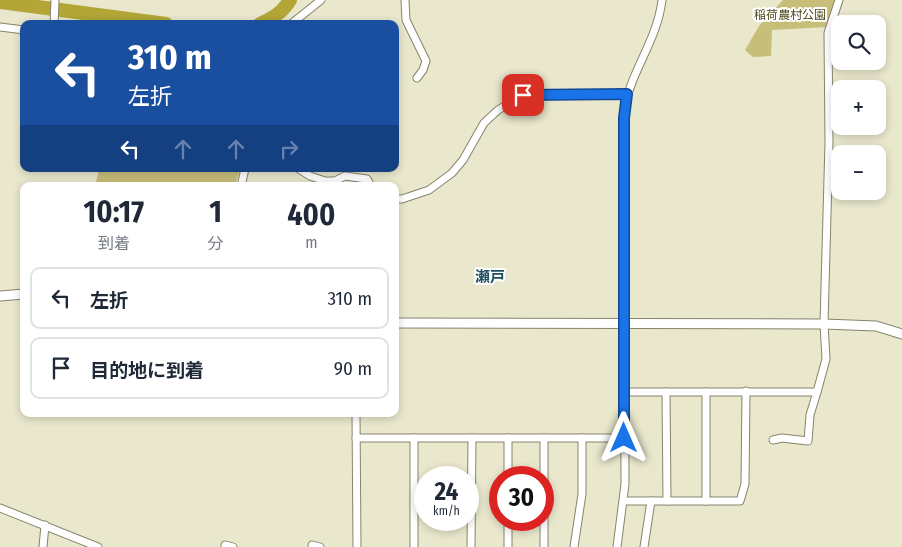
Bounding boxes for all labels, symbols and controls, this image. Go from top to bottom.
park label: 稲荷農村公園 [754,8,826,22]
map controls [831,15,886,200]
button: search [831,15,886,70]
text: 310 m [128,36,212,78]
icon: left [45,40,110,105]
pin [502,74,544,116]
button: + [831,80,886,135]
icon: arrive [509,81,537,109]
text: 左折 [128,83,172,110]
icon: left [116,135,144,163]
icon: ahead [169,135,197,163]
icon: ahead [222,135,250,163]
icon: right [275,135,303,163]
button: − [831,145,886,200]
text: 10:17 [84,194,144,230]
text: 1 [209,194,222,230]
text: 400 [287,197,335,233]
text: m [305,233,317,252]
text: 到着 [98,234,130,253]
text: 分 [208,234,224,253]
district label: 瀬戸 [475,268,505,286]
icon: left [47,284,75,312]
text: 310 m [328,287,372,310]
text: 左折 [90,289,128,312]
icon: arrive [47,354,75,382]
text: 90 m [334,357,372,380]
text: 目的地に到着 [90,359,204,382]
position arrow [597,411,649,463]
speed limit sign: 30 [489,466,554,531]
text: 24 [435,477,458,507]
text: km/h [433,504,460,518]

